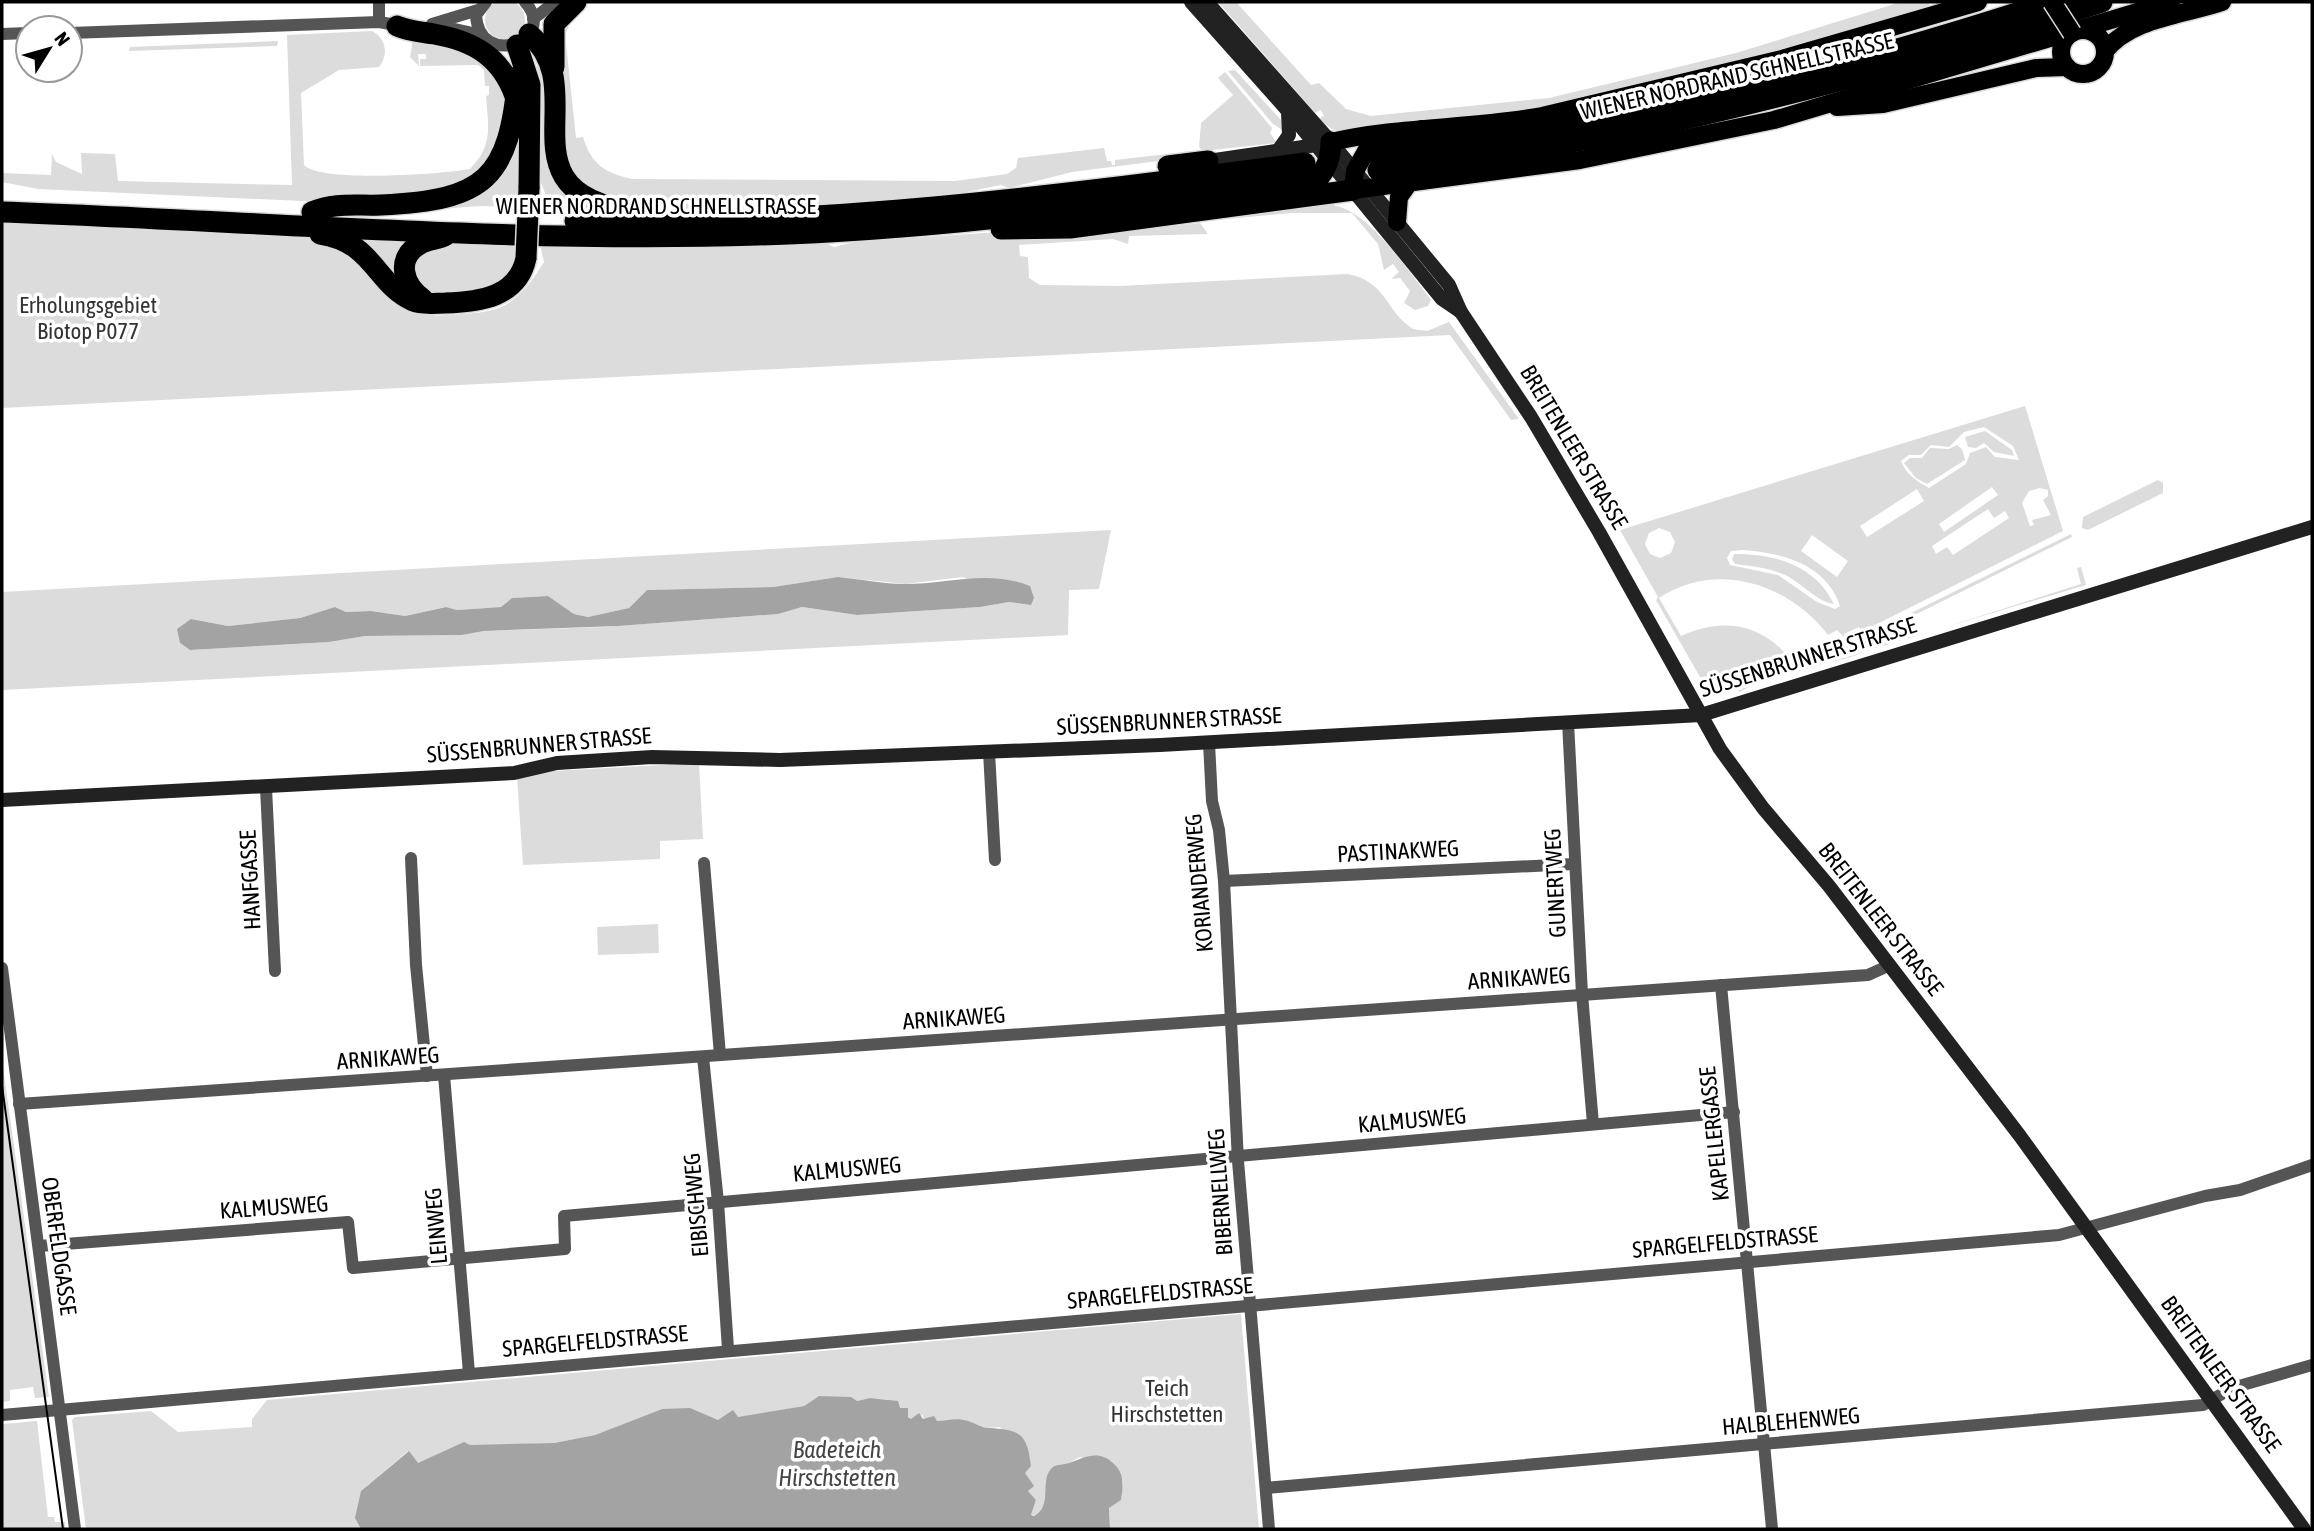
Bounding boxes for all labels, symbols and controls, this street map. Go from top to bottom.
north arrow [14,14,84,84]
street label: WIENER NORDRAND SCHNELLSTRASSE [1578,27,1896,125]
text: N [50,28,75,50]
street label: WIENER NORDRAND SCHNELLSTRASSE [496,193,816,219]
park label: Erholungsgebiet Biotop P077 [19,292,157,344]
street label: BREITENLEER STRASSE [1515,360,1633,534]
street label: SÜSSENBRUNNER STRASSE [1697,612,1920,702]
street label: SÜSSENBRUNNER STRASSE [1056,702,1282,740]
street label: SÜSSENBRUNNER STRASSE [426,722,652,768]
street label: KORIANDERWEG [1180,813,1218,953]
street label: GUNERTWEG [1539,828,1571,938]
street label: HANFGASSE [234,829,266,931]
street label: PASTINAKWEG [1336,835,1460,867]
street label: BREITENLEER STRASSE [1813,838,1949,1001]
street label: ARNIKAWEG [1467,961,1571,995]
street label: ARNIKAWEG [902,1001,1006,1035]
street label: ARNIKAWEG [336,1041,440,1075]
street label: KAPELLERGASSE [1694,1065,1734,1203]
street label: KALMUSWEG [1357,1102,1467,1138]
street label: BIBERNELLWEG [1203,1127,1237,1257]
street label: KALMUSWEG [792,1151,902,1187]
street label: EIBISCHWEG [678,1152,714,1258]
street label: OBERFELDGASSE [36,1175,82,1317]
street label: LEINWEG [420,1187,452,1265]
street label: KALMUSWEG [219,1190,329,1224]
street label: SPARGELFELDSTRASSE [1631,1221,1819,1263]
street label: SPARGELFELDSTRASSE [1066,1272,1254,1314]
street label: BREITENLEER STRASSE [2156,1291,2286,1457]
street label: SPARGELFELDSTRASSE [501,1320,689,1362]
park label: Teich Hirschstetten [1111,1375,1223,1427]
street label: HALBLEHENWEG [1721,1402,1861,1440]
water label: Badeteich Hirschstetten [778,1436,896,1491]

